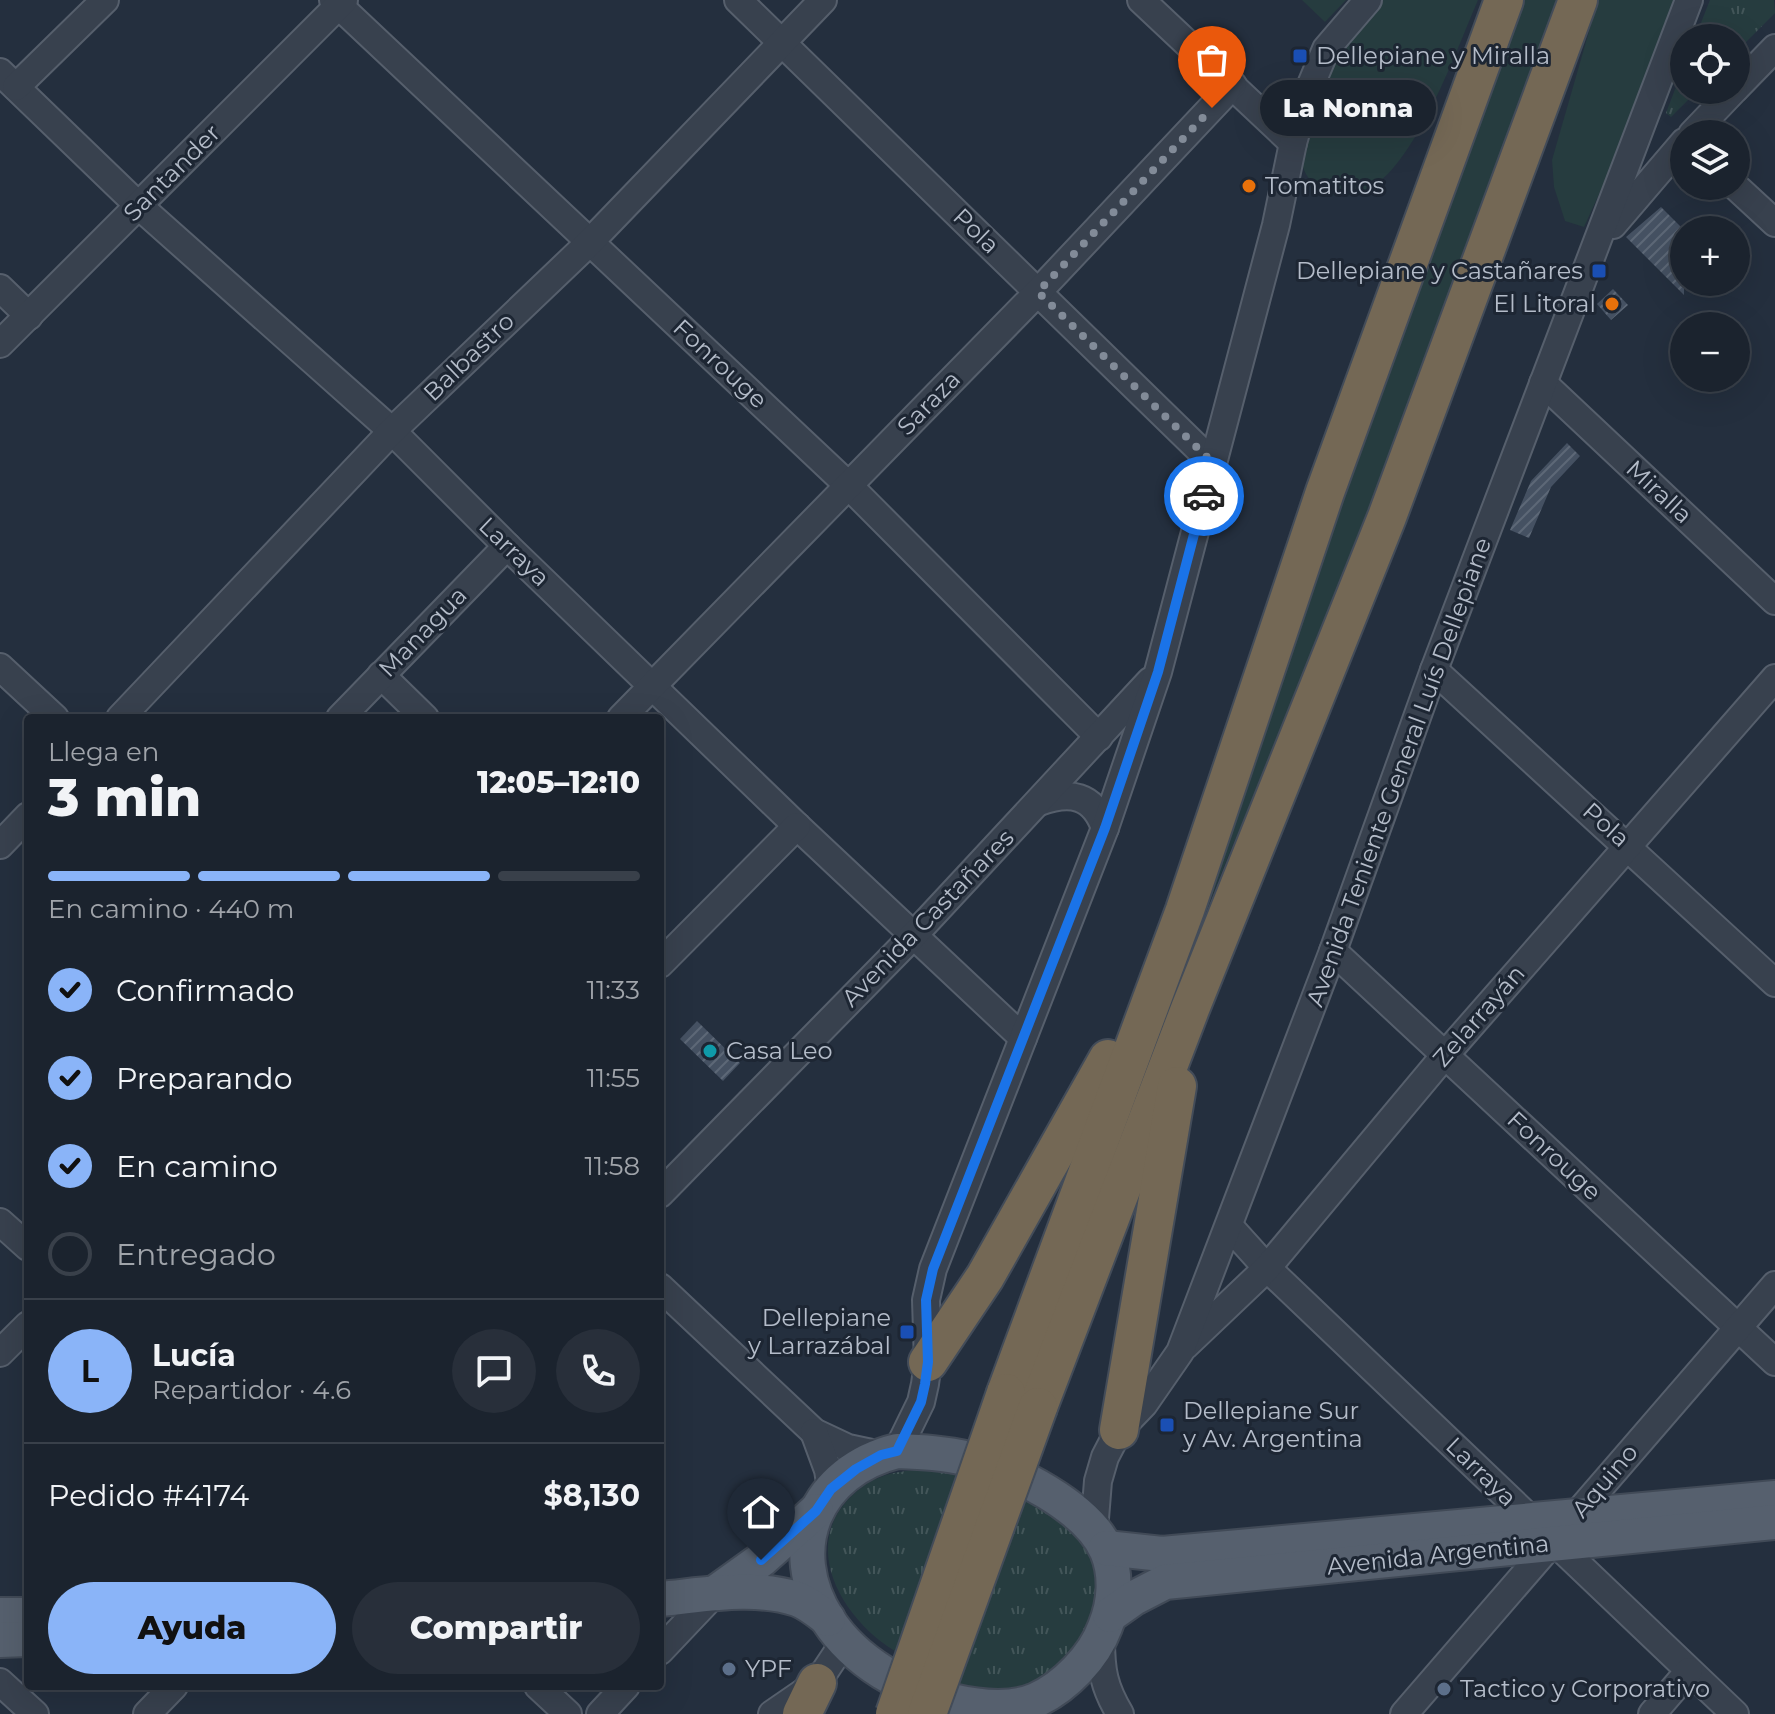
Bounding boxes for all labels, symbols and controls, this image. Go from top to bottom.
map controls [1670,24,1750,392]
button: locate [1670,24,1750,104]
pin [1178,26,1246,108]
icon: bag [1190,38,1234,82]
place label: Dellepiane y Miralla [1316,41,1550,70]
marker: Dellepiane y Miralla [1291,47,1309,65]
callout: La Nonna [1260,80,1436,136]
text: La Nonna [1283,92,1413,124]
street label: Santander [117,118,226,227]
button: layers [1670,120,1750,200]
place label: Tomatitos [1265,171,1384,200]
marker: Tomatitos [1240,177,1258,195]
street label: Pola [947,202,1005,259]
button: + [1670,216,1750,296]
place label: Dellepiane y Castañares [1296,256,1583,285]
marker: Dellepiane y Castañares [1590,262,1608,280]
place label: El Litoral [1493,289,1596,318]
marker: El Litoral [1603,295,1621,313]
street label: Balbastro [417,306,520,407]
button: − [1670,312,1750,392]
street label: Fonrouge [667,313,773,414]
street label: Saraza [891,364,966,441]
street label: Miralla [1620,454,1698,529]
courier [1164,456,1244,536]
icon: car [1182,474,1226,518]
street label: Larraya [473,511,556,592]
street label: Avenida Teniente General Luís Dellepiane [1300,533,1497,1010]
street label: Managua [373,581,473,683]
text: Llega en [48,736,159,768]
text: 12:05–12:10 [477,764,640,801]
text: 3 min [48,766,201,829]
street label: Pola [1577,796,1636,853]
street label: Avenida Castañares [836,823,1020,1012]
text: En camino · 440 m [48,893,294,925]
street label: Zelarrayán [1427,959,1531,1072]
icon: check [48,968,92,1012]
text: Confirmado [116,972,294,1009]
text: 11:33 [587,974,640,1006]
place label: Casa Leo [726,1036,833,1065]
marker: Casa Leo [701,1042,719,1060]
icon: check [48,1056,92,1100]
text: Preparando [116,1060,293,1097]
text: 11:55 [586,1062,640,1094]
street label: Fonrouge [1501,1105,1607,1206]
icon: check [48,1144,92,1188]
text: En camino [116,1148,278,1185]
text: 11:58 [584,1150,640,1182]
text: Entregado [116,1236,276,1273]
place label: Dellepiane y Larrazábal [747,1303,891,1360]
marker: Dellepiane y Larrazábal [898,1323,916,1341]
button: chat [452,1329,536,1413]
button: phone [556,1329,640,1413]
text: Lucía [152,1337,236,1374]
text: L [81,1353,99,1390]
text: Repartidor · 4.6 [152,1374,351,1406]
place label: Dellepiane Sur y Av. Argentina [1182,1396,1363,1453]
marker: Dellepiane Sur y Av. Argentina [1158,1416,1176,1434]
street label: Larraya [1440,1431,1523,1512]
street label: Aquino [1565,1438,1644,1523]
text: Pedido #4174 [48,1477,249,1514]
text: $8,130 [544,1477,640,1514]
pin [727,1478,795,1560]
icon: home [739,1490,783,1534]
street label: Avenida Argentina [1325,1528,1551,1581]
button: Ayuda [48,1582,336,1674]
button: Compartir [352,1582,640,1674]
place label: YPF [745,1654,792,1683]
marker: YPF [720,1660,738,1678]
place label: Tactico y Corporativo [1460,1674,1710,1703]
marker: Tactico y Corporativo [1435,1680,1453,1698]

